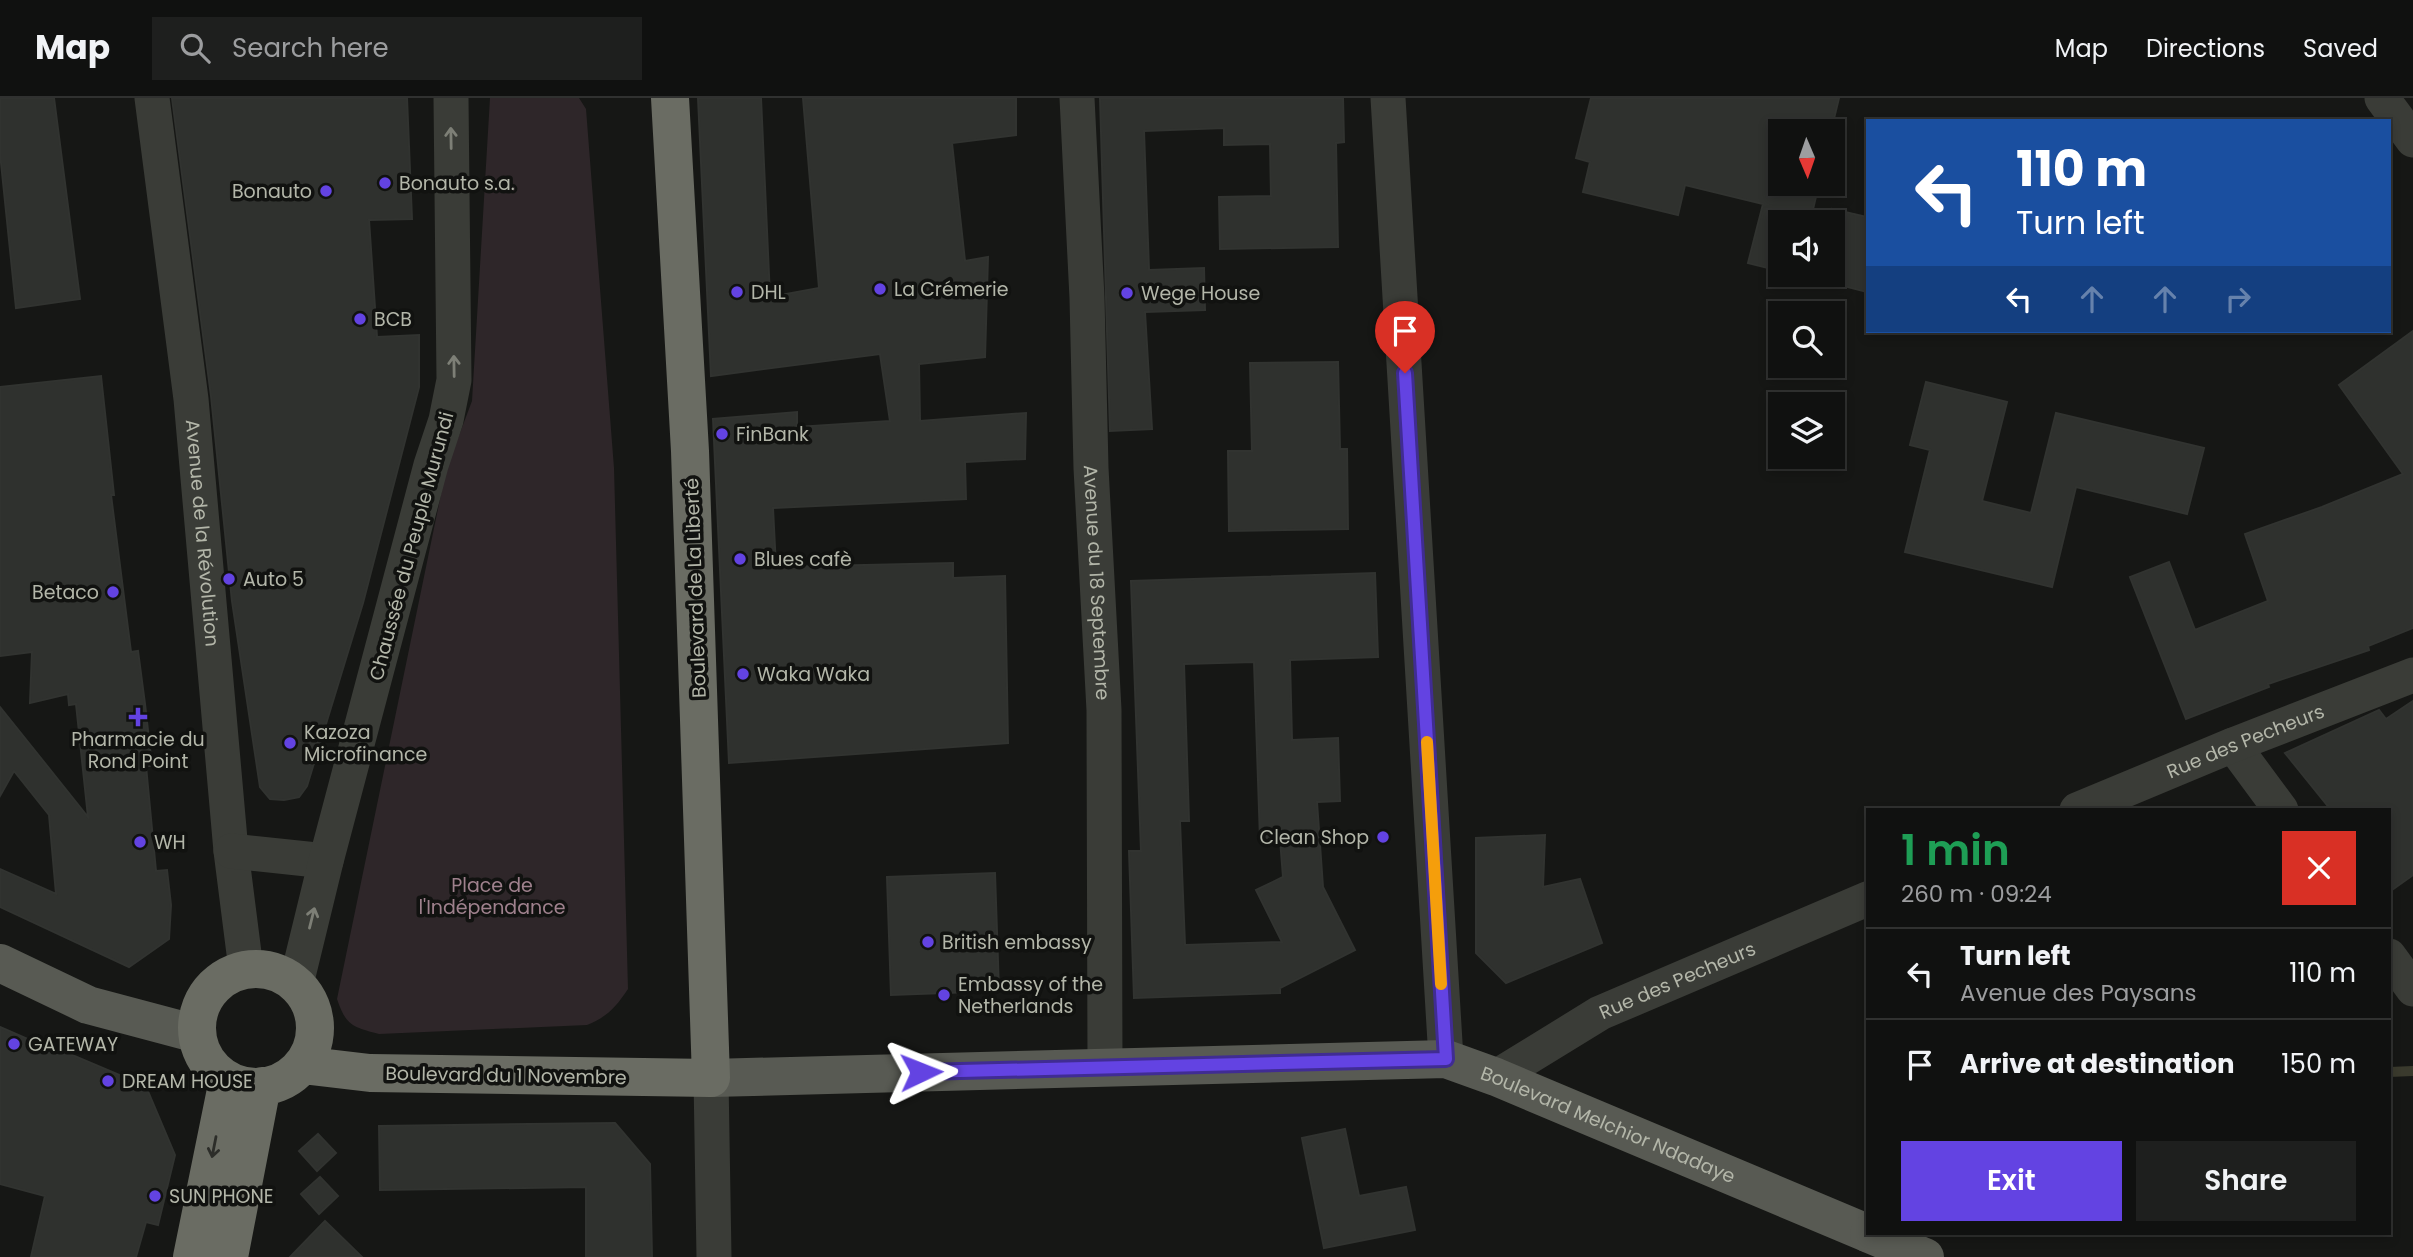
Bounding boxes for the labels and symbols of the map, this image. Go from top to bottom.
north arrow [1768,119,1844,196]
one-way arrow [444,127,458,150]
place label: Bonauto s.a. [399,170,515,197]
marker: Bonauto s.a. [377,175,393,191]
place label: Bonauto [232,178,312,205]
marker: Bonauto [318,183,334,199]
place label: La Crémerie [894,276,1009,303]
place label: DHL [751,279,786,306]
place label: Wege House [1141,280,1260,307]
marker: La Crémerie [872,281,888,297]
marker: DHL [729,284,745,300]
marker: Wege House [1119,285,1135,301]
pin [1375,301,1435,373]
place label: BCB [374,306,412,333]
marker: BCB [352,311,368,327]
one-way arrow [447,355,461,378]
street label: Chaussée du Peuple Murundi [363,409,460,683]
street label: Avenue de la Révolution [179,418,226,648]
place label: FinBank [736,421,809,448]
marker: FinBank [714,426,730,442]
street label: Avenue du 18 Septembre [1077,464,1116,701]
street label: Boulevard de La Liberté [678,478,713,698]
place label: Blues cafè [754,546,852,573]
marker: Blues cafè [732,551,748,567]
place label: Auto 5 [243,566,304,593]
marker: Auto 5 [221,571,237,587]
place label: Betaco [32,579,99,606]
marker: Betaco [105,584,121,600]
place label: Waka Waka [757,661,870,688]
marker: Waka Waka [735,666,751,682]
street label: Rue des Pecheurs [2163,698,2328,785]
marker: Pharmacie du Rond Point [130,709,146,725]
place label: Kazoza Microfinance [304,719,427,768]
place label: Pharmacie du Rond Point [71,726,205,775]
marker: Kazoza Microfinance [282,735,298,751]
place label: Clean Shop [1259,824,1369,851]
place label: WH [154,829,186,856]
marker: Clean Shop [1375,829,1391,845]
marker: WH [132,834,148,850]
park label: Place de l'Indépendance [418,872,566,921]
one-way arrow [306,907,319,930]
place label: British embassy [942,929,1092,956]
marker: British embassy [920,934,936,950]
street label: Rue des Pecheurs [1595,935,1760,1026]
place label: Embassy of the Netherlands [958,971,1103,1020]
marker: Embassy of the Netherlands [936,987,952,1003]
place label: GATEWAY [28,1031,118,1058]
position arrow [884,1035,958,1109]
marker: GATEWAY [6,1036,22,1052]
street label: Boulevard du 1 Novembre [385,1060,627,1091]
street label: Boulevard Melchior Ndadaye [1477,1060,1739,1190]
place label: DREAM HOUSE [122,1068,253,1095]
marker: DREAM HOUSE [100,1073,116,1089]
one-way arrow [207,1135,221,1158]
place label: SUN PHONE [169,1183,274,1210]
marker: SUN PHONE [147,1188,163,1204]

